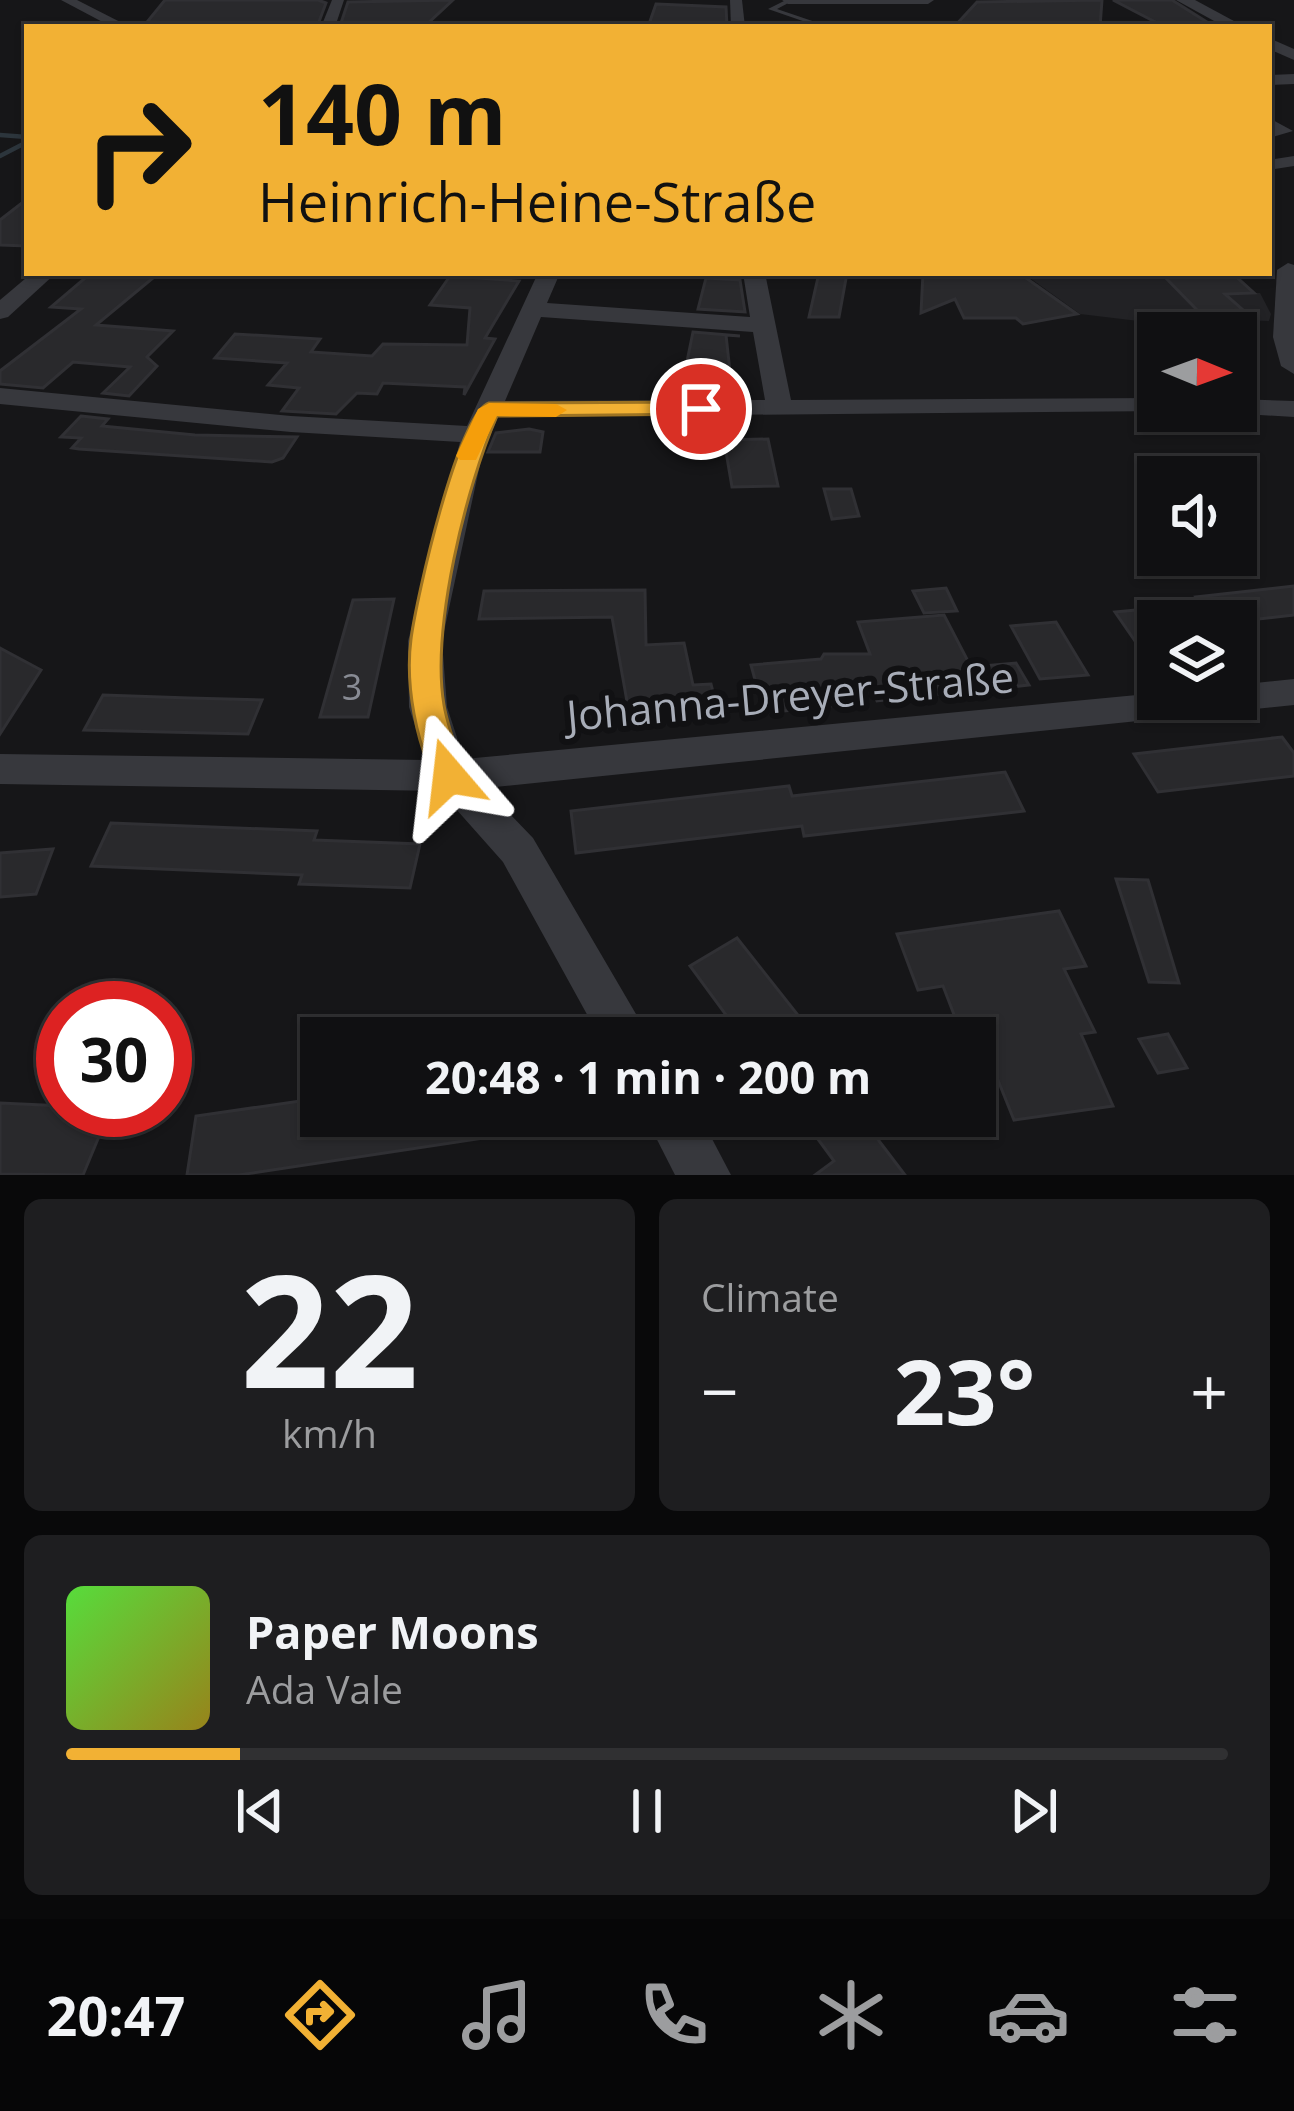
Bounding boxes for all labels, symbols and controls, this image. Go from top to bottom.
text: 140 m [258,55,506,170]
icon: right [60,72,216,228]
text: Heinrich-Heine-Straße [258,164,816,238]
north arrow [1137,312,1257,432]
map controls [1137,312,1257,720]
pin [650,358,752,460]
icon: arrive [668,376,734,442]
button: sound [1137,456,1257,576]
button: layers [1137,600,1257,720]
street label: Johanna-Dreyer-Straße [560,647,1016,743]
house number: 3 [342,662,362,711]
position arrow [386,713,512,839]
speed limit sign: 30 [36,981,192,1137]
text: 20:48 · 1 min · 200 m [425,1046,871,1107]
text: 22 [240,1221,419,1434]
text: Climate [701,1270,839,1323]
text: 23° [894,1329,1035,1451]
text: − [701,1345,739,1435]
text: + [1190,1345,1228,1435]
text: km/h [282,1406,377,1459]
text: Paper Moons [246,1601,539,1662]
text: Ada Vale [246,1662,403,1715]
icon: previous [227,1778,293,1844]
icon: pause [614,1778,680,1844]
icon: next [1001,1778,1067,1844]
icon: directions [278,1973,362,2057]
icon: music [455,1973,539,2057]
icon: phone [632,1973,716,2057]
icon: climate [809,1973,893,2057]
icon: car [986,1973,1070,2057]
icon: filters [1163,1973,1247,2057]
text: 20:47 [47,1978,185,2052]

